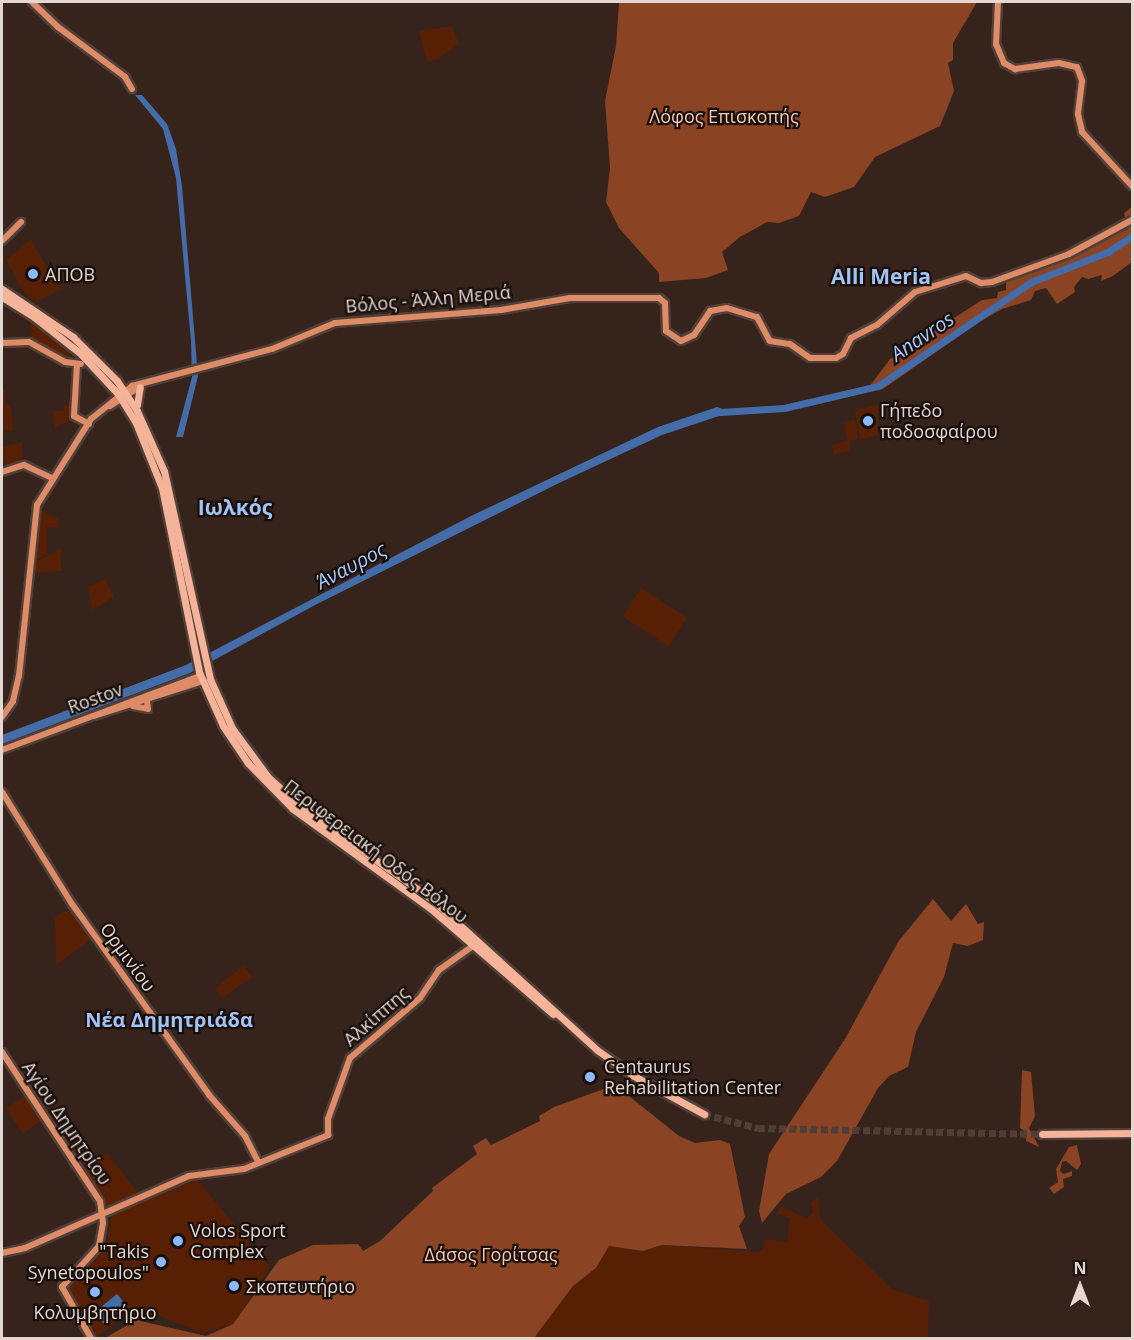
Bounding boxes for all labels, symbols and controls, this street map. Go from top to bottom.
park label: Λόφος Επισκοπής [649,105,799,127]
place label: ΑΠΟΒ [45,263,95,285]
district label: Alli Meria [831,263,931,289]
marker: ΑΠΟΒ [26,267,40,281]
street label: Βόλος - Άλλη Μεριά [344,281,512,317]
water label: Anavros [886,306,958,366]
place label: Γήπεδο ποδοσφαίρου [880,400,998,442]
marker: Γήπεδο ποδοσφαίρου [861,414,875,428]
district label: Ιωλκός [198,494,272,520]
water label: Άναυρος [312,537,390,593]
street label: Rostov [65,678,125,718]
street label: Περιφερειακή Οδός Βόλου [280,775,472,927]
street label: Ορμινίου [96,918,160,996]
street label: Αλκίππης [339,982,413,1050]
district label: Νέα Δημητριάδα [85,1007,253,1031]
place label: Centaurus Rehabilitation Center [604,1056,781,1098]
street label: Αγίου Δημητρίου [18,1057,116,1189]
marker: Centaurus Rehabilitation Center [581,1068,599,1086]
place label: Volos Sport Complex [190,1220,286,1262]
marker: Volos Sport Complex [171,1234,185,1248]
place label: "Takis Synetopoulos" [28,1241,149,1284]
park label: Δάσος Γορίτσας [425,1243,557,1265]
marker: "Takis Synetopoulos" [154,1255,168,1269]
north arrow [1050,1256,1110,1316]
text: N [1073,1257,1087,1279]
place label: Σκοπευτήριο [246,1275,355,1297]
marker: Σκοπευτήριο [227,1279,241,1293]
marker: Κολυμβητήριο [88,1285,102,1299]
place label: Κολυμβητήριο [33,1301,157,1323]

